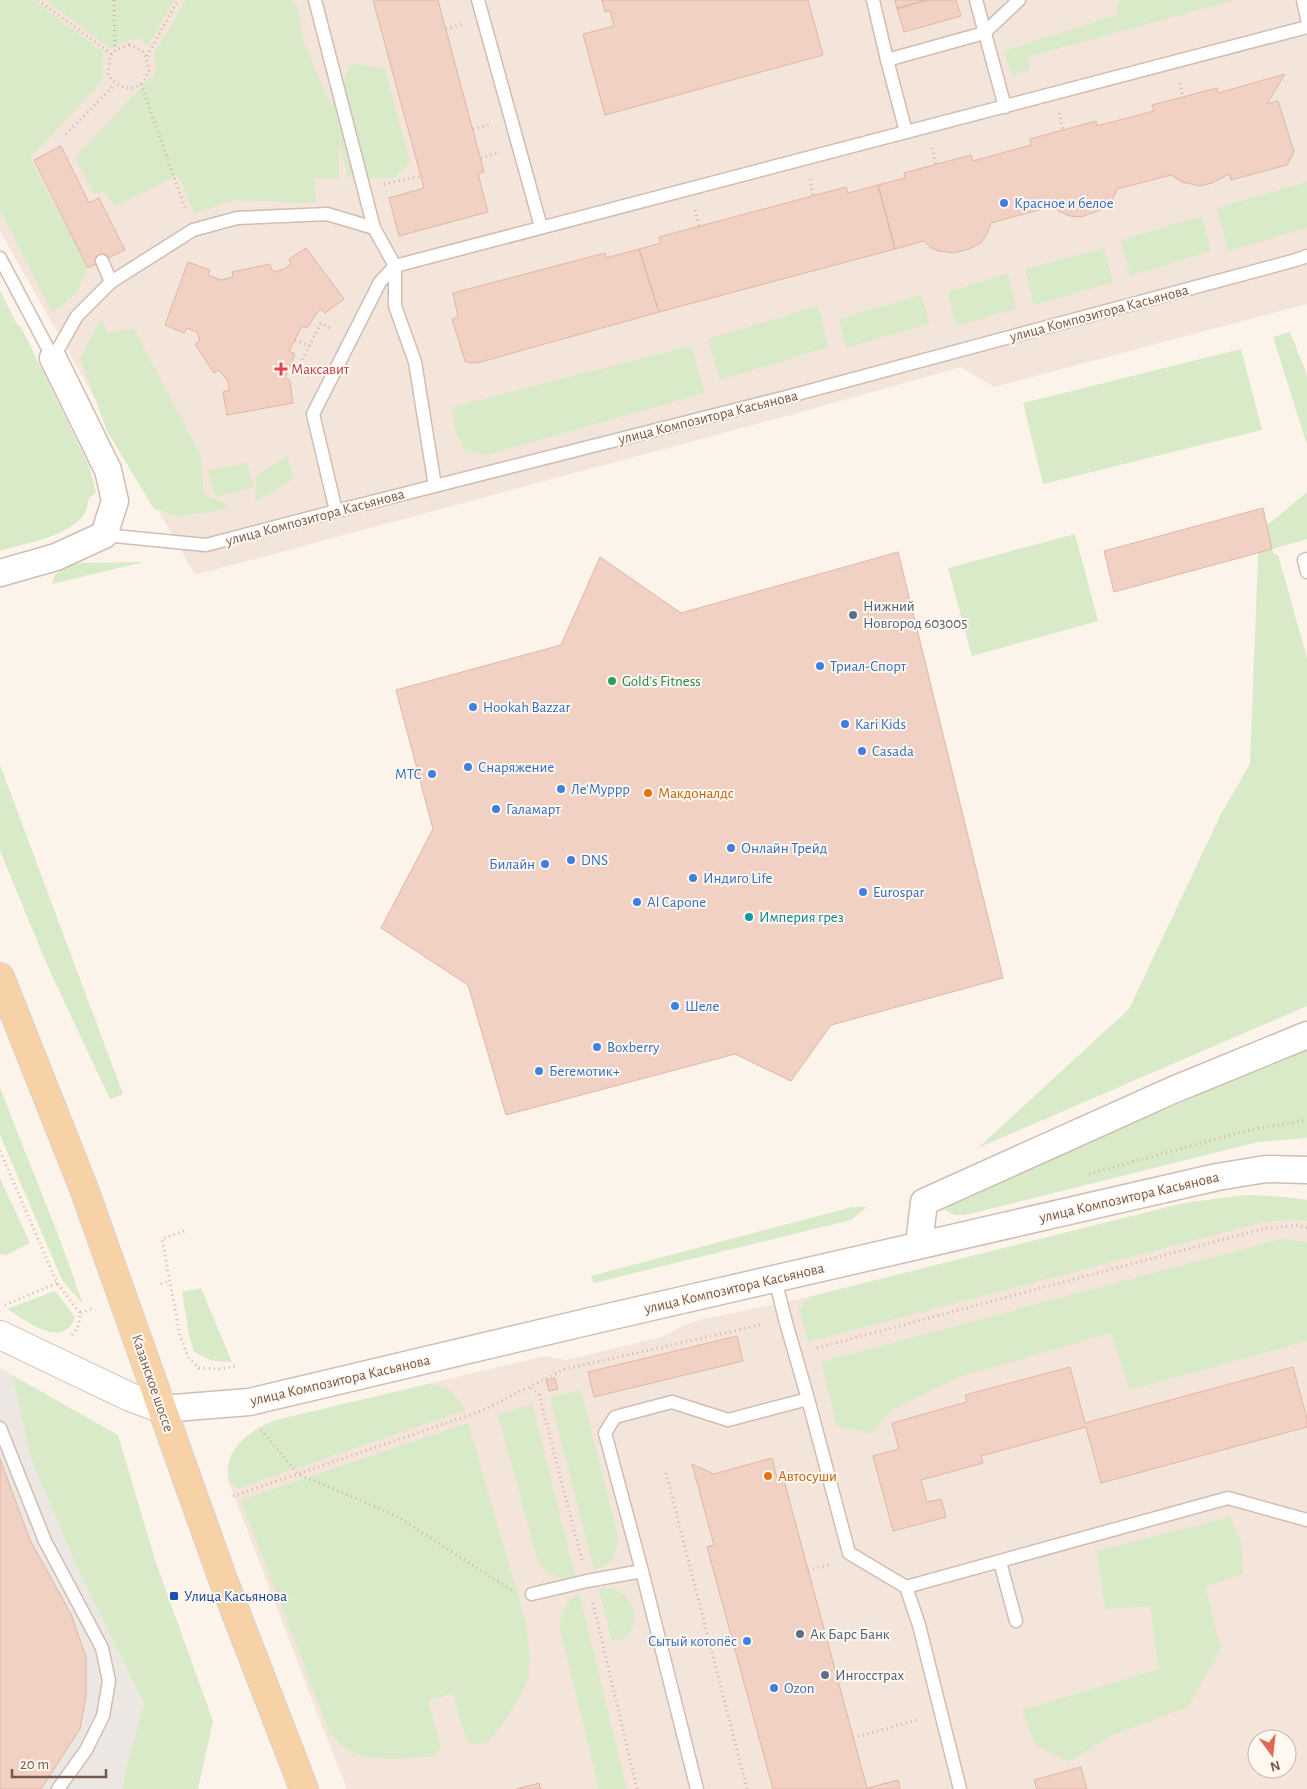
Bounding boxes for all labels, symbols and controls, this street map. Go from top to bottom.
place label: Красное и белое [1014,196,1114,211]
marker: Красное и белое [998,197,1010,209]
street label: улица Композитора Касьянова [1007,282,1190,345]
place label: Максавит [291,362,350,377]
marker: Максавит [275,363,287,375]
street label: улица Композитора Касьянова [616,388,799,447]
street label: улица Композитора Касьянова [223,486,406,549]
place label: Нижний Новгород 603005 [863,599,967,631]
marker: Нижний Новгород 603005 [847,609,859,621]
place label: Триал-Спорт [830,659,907,674]
marker: Триал-Спорт [814,660,826,672]
place label: Gold's Fitness [622,674,701,689]
marker: Gold's Fitness [606,675,618,687]
place label: Hookah Bazzar [483,700,571,715]
marker: Hookah Bazzar [467,701,479,713]
place label: Kari Kids [855,717,906,732]
marker: Kari Kids [839,718,851,730]
place label: Casada [872,744,914,759]
marker: Casada [856,745,868,757]
place label: Снаряжение [478,760,554,775]
marker: Снаряжение [462,761,474,773]
place label: МТС [395,767,422,782]
marker: МТС [426,768,438,780]
place label: Ле'Муррр [571,782,630,797]
marker: Ле'Муррр [555,783,567,795]
place label: Макдоналдс [658,786,734,801]
marker: Макдоналдс [642,787,654,799]
place label: Галамарт [506,802,561,817]
marker: Галамарт [490,803,502,815]
place label: Онлайн Трейд [741,841,827,856]
marker: Онлайн Трейд [725,842,737,854]
place label: DNS [581,853,608,868]
marker: DNS [565,854,577,866]
place label: Билайн [489,857,535,872]
marker: Билайн [539,858,551,870]
place label: Индиго Life [703,871,772,886]
marker: Индиго Life [687,872,699,884]
place label: Eurospar [873,885,925,900]
marker: Eurospar [857,886,869,898]
place label: Al Capone [647,895,706,910]
marker: Al Capone [631,896,643,908]
place label: Империя грез [759,910,844,925]
marker: Империя грез [743,911,755,923]
place label: Шеле [685,999,720,1014]
marker: Шеле [669,1000,681,1012]
place label: Boxberry [607,1040,660,1055]
marker: Boxberry [591,1041,603,1053]
place label: Бегемотик+ [549,1064,620,1079]
marker: Бегемотик+ [533,1065,545,1077]
street label: улица Композитора Касьянова [1037,1169,1221,1226]
street label: улица Композитора Касьянова [642,1260,826,1317]
street label: Казанское шоссе [129,1332,176,1434]
street label: улица Композитора Касьянова [248,1352,432,1409]
place label: Автосуши [778,1469,837,1484]
marker: Автосуши [762,1470,774,1482]
place label: Улица Касьянова [184,1589,287,1604]
marker: Улица Касьянова [168,1590,180,1602]
place label: Ак Барс Банк [810,1627,890,1642]
marker: Ак Барс Банк [794,1628,806,1640]
place label: Сытый котопёс [648,1634,737,1649]
marker: Сытый котопёс [741,1635,753,1647]
place label: Ингосстрах [835,1668,904,1683]
marker: Ингосстрах [819,1669,831,1681]
place label: Ozon [784,1681,814,1696]
marker: Ozon [768,1682,780,1694]
north arrow [1247,1729,1297,1779]
scale bar [12,1746,106,1778]
text: 20 m [20,1757,49,1772]
text: N [1269,1758,1282,1774]

